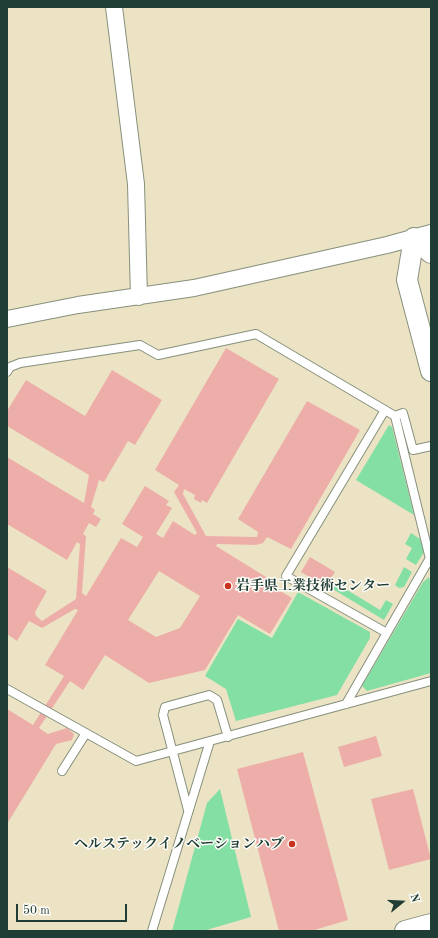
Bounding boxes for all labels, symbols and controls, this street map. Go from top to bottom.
place label: 岩手県工業技術センター [236,578,390,594]
marker: 岩手県工業技術センター [223,581,233,591]
place label: ヘルステックイノベーションハブ [74,836,284,852]
marker: ヘルステックイノベーションハブ [287,839,297,849]
north arrow [382,882,422,922]
text: N [407,892,420,904]
scale bar [18,896,129,922]
text: 50 m [23,905,50,917]

